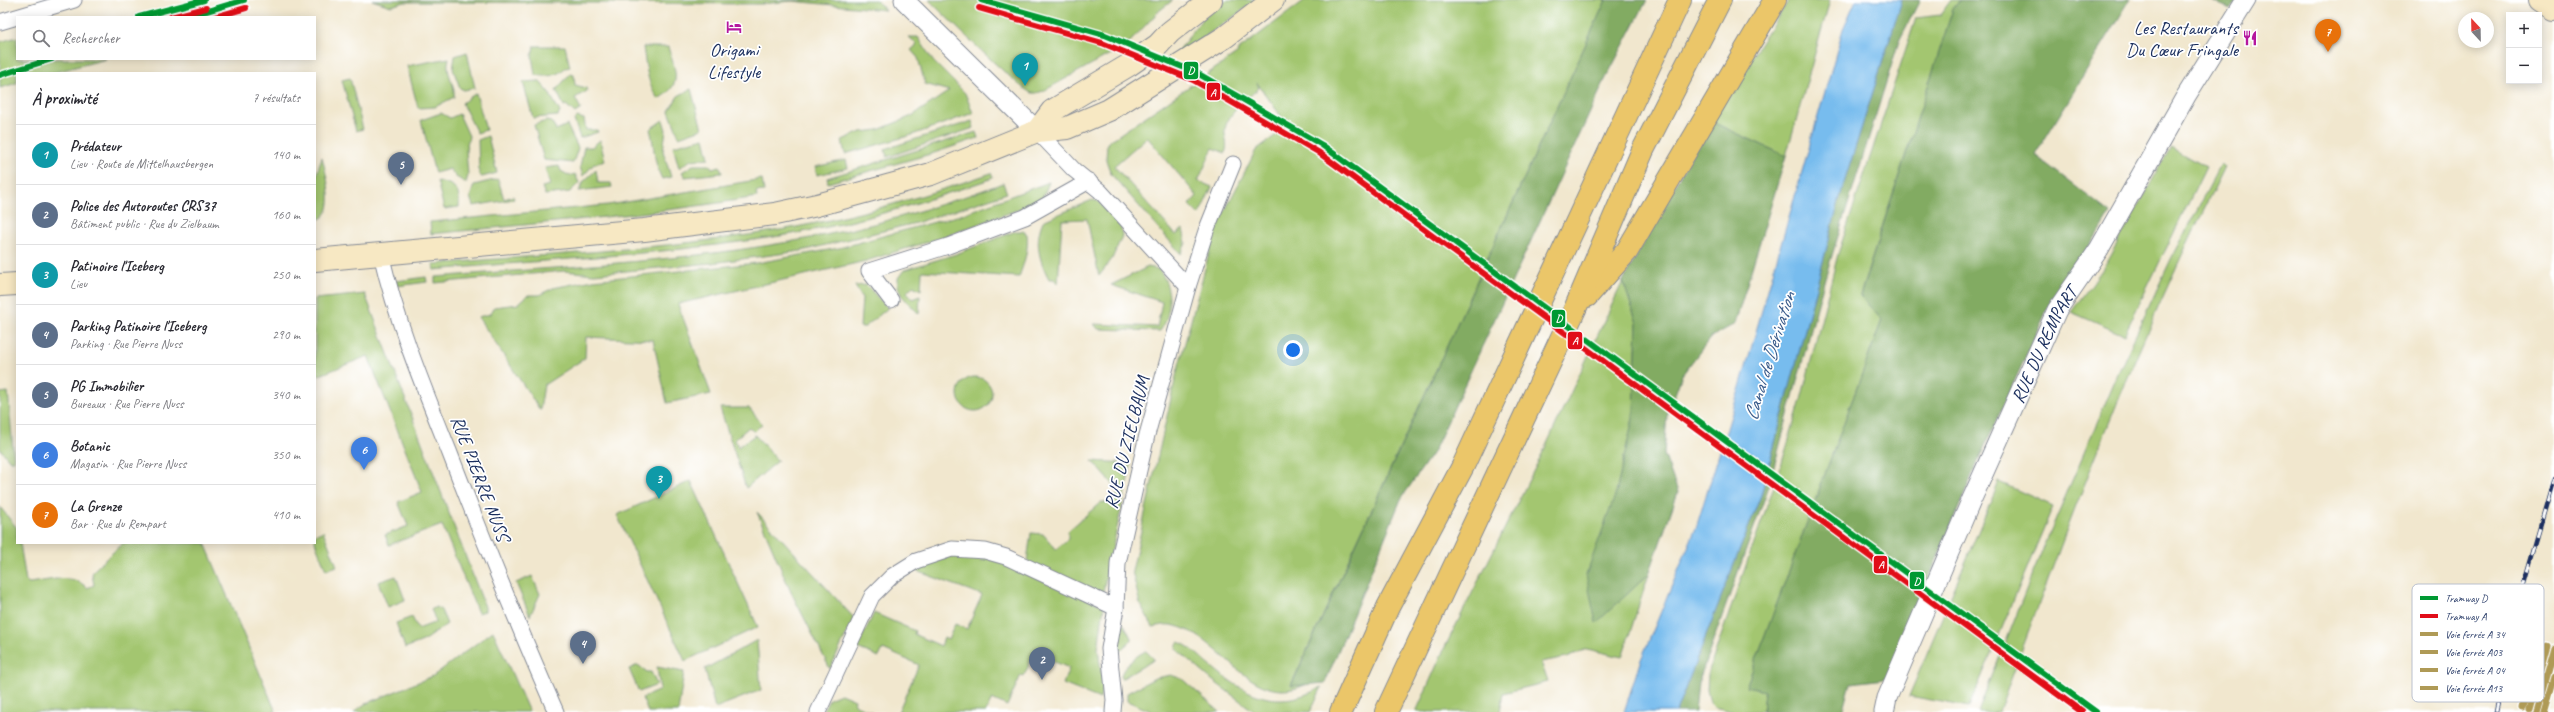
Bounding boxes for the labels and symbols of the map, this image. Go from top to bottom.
north arrow [2458,12,2494,48]
place label: Les Restaurants Du Cœur Fringale [2126,16,2241,62]
hotel icon: Origami Lifestyle [725,18,743,36]
pin: 7 [2315,19,2341,52]
restaurant icon: Les Restaurants Du Cœur Fringale [2241,29,2259,47]
place label: Origami Lifestyle [708,38,762,84]
pin: 1 [1012,53,1038,86]
line badge: D [1183,61,1199,80]
text: D [1188,63,1196,77]
line badge: A [1206,82,1221,101]
text: A [1210,85,1217,99]
pin: 5 [388,152,414,185]
street label: RUE DU REMPART [2006,278,2085,407]
water label: Canal de Dérivation [1738,287,1801,423]
line badge: D [1551,309,1566,328]
text: D [1556,311,1564,325]
line badge: A [1567,331,1583,350]
text: A [1572,333,1579,347]
your location [1283,340,1303,360]
street label: RUE DU ZIELBAUM [1099,372,1155,511]
street label: RUE PIERRE NUSS [445,412,516,548]
pin: 6 [351,437,377,470]
pin: 3 [646,466,672,499]
line badge: A [1873,555,1888,574]
text: A [1878,557,1885,571]
line badge: D [1909,571,1925,590]
text: D [1914,574,1922,588]
legend [2412,584,2544,702]
text: Tramway D [2445,591,2489,605]
text: Tramway A [2445,609,2487,623]
text: Voie ferrée A 34 [2445,627,2506,641]
pin: 4 [570,631,596,664]
text: Voie ferrée A03 [2445,645,2503,659]
pin: 2 [1029,647,1055,680]
text: Voie ferrée A 04 [2445,663,2506,677]
text: Voie ferrée A13 [2445,681,2503,695]

